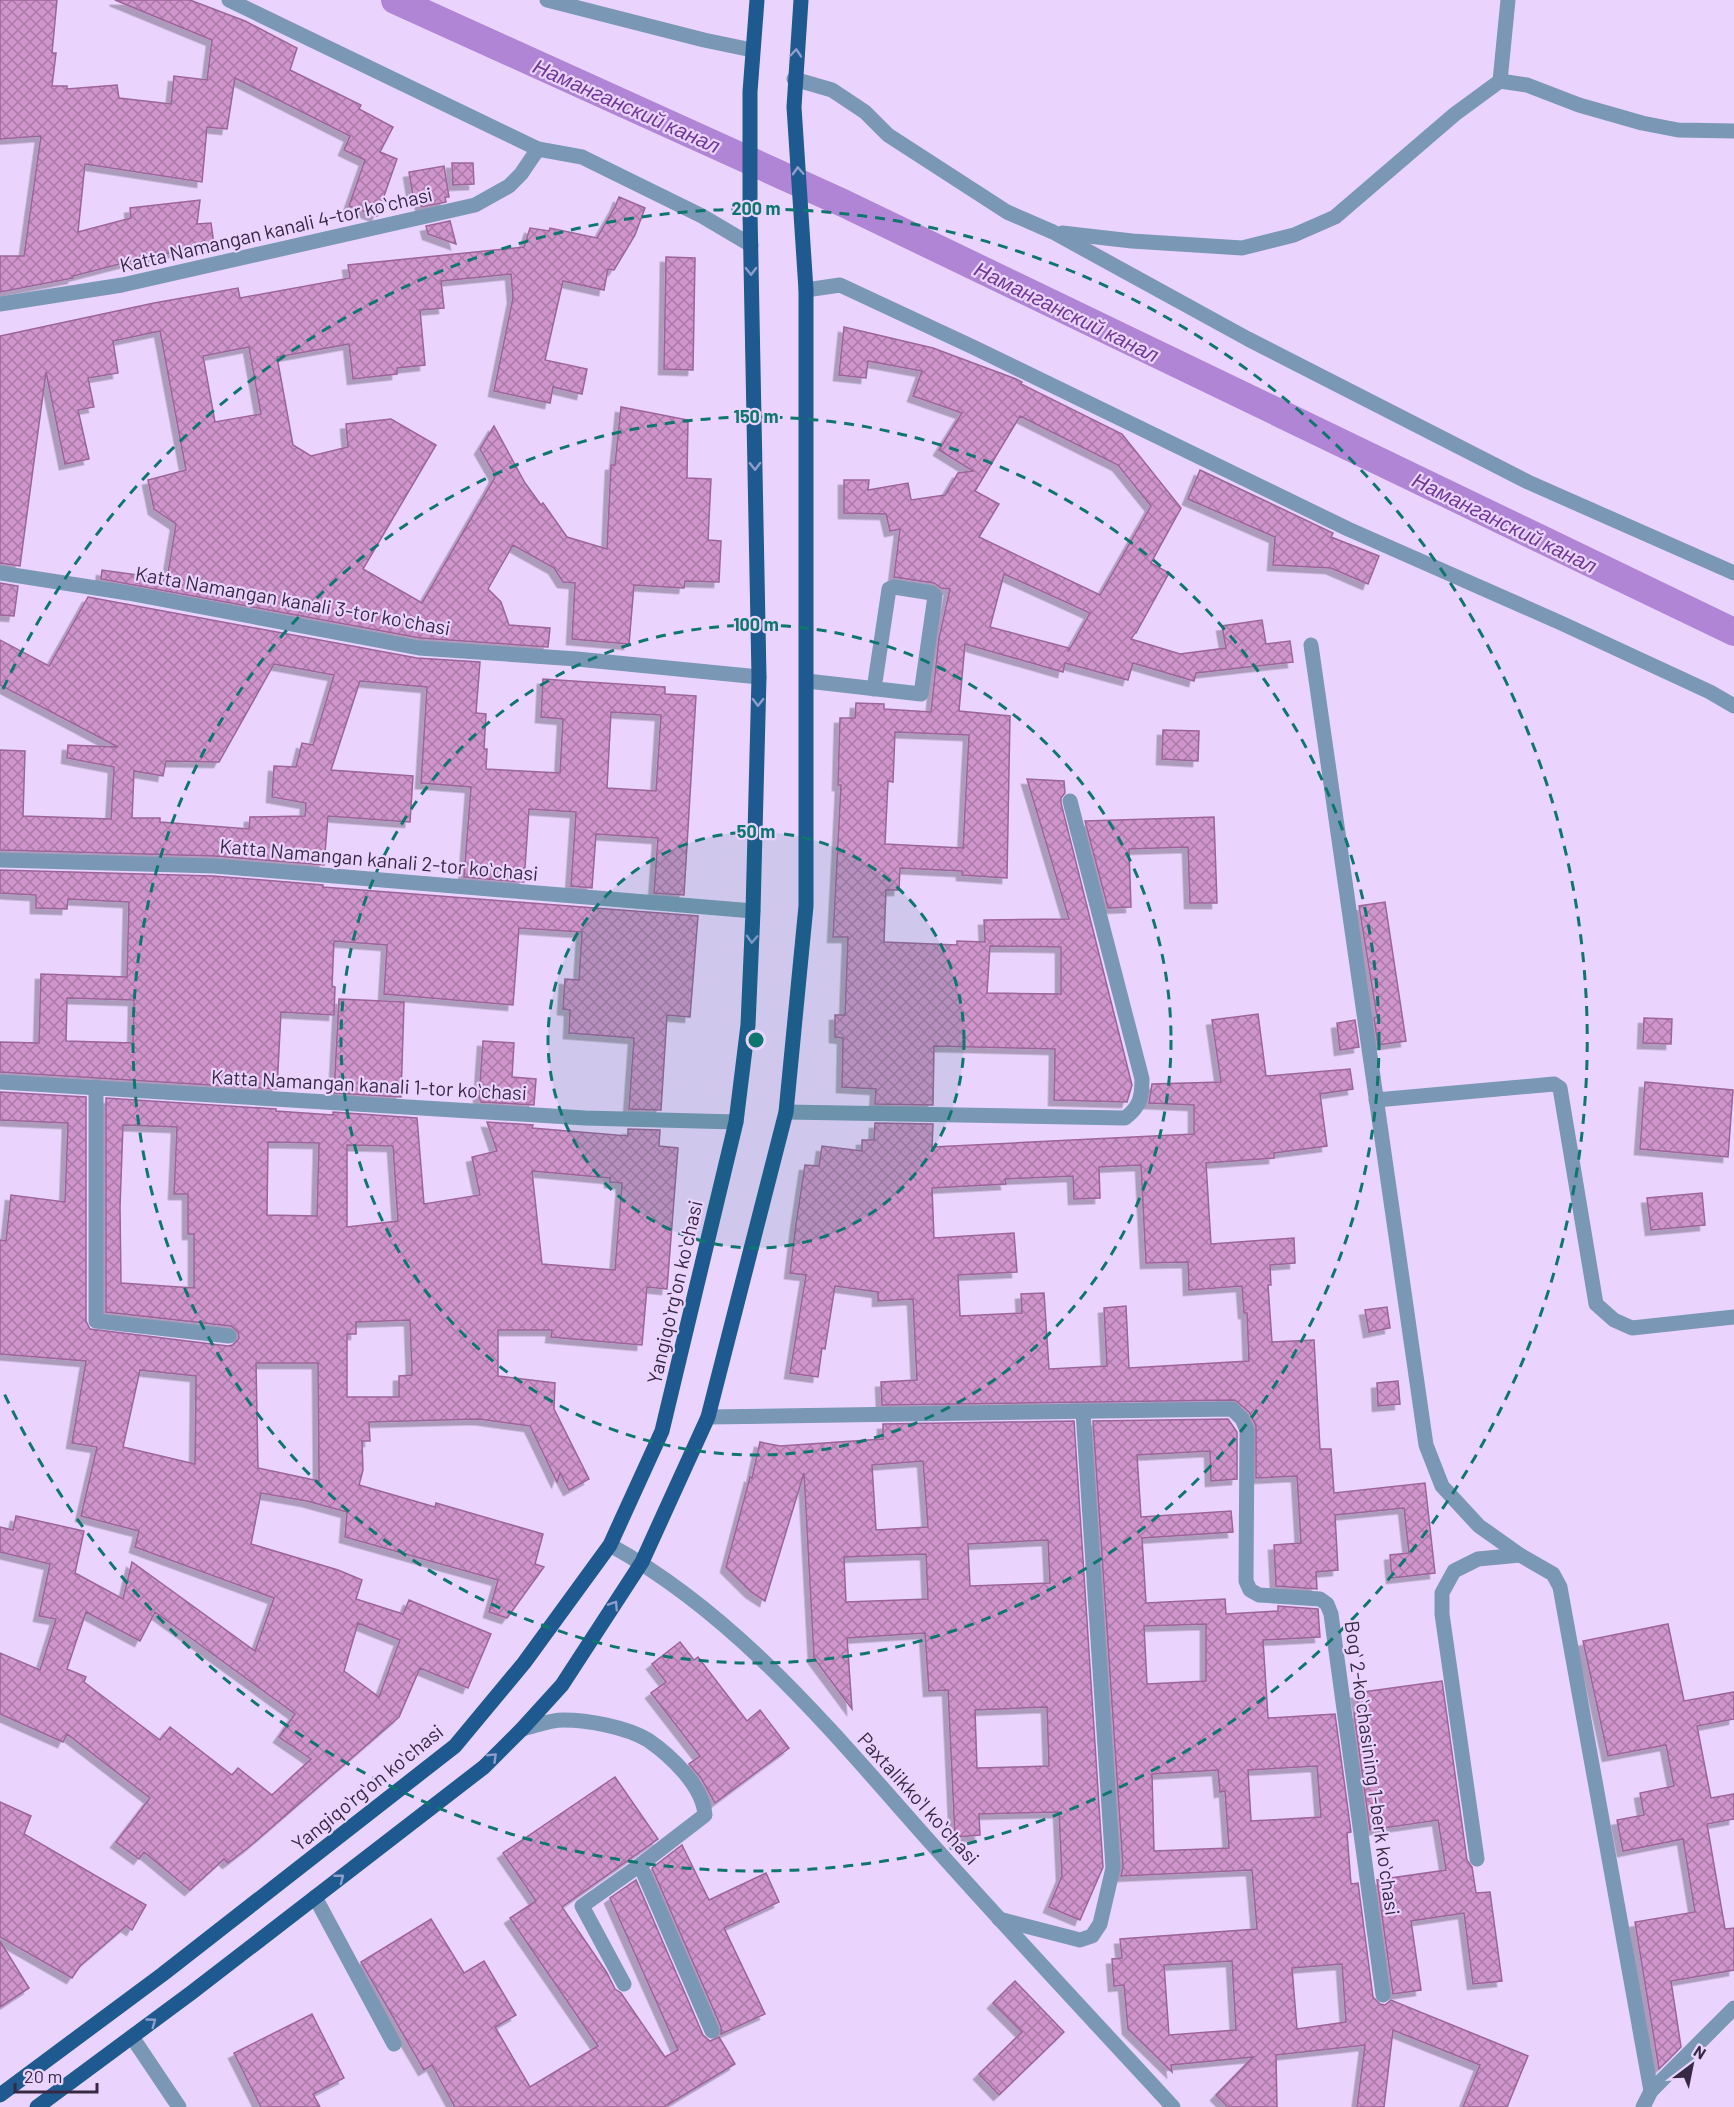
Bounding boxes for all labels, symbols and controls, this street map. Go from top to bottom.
one-way arrow [790,49,803,58]
water label: Наманганский канал [530,52,725,158]
one-way arrow [791,166,804,175]
street label: Katta Namangan kanali 4-tor koʻchasi [117,181,435,277]
text: 200 m [731,197,781,219]
water label: Наманганский канал [971,255,1163,367]
one-way arrow [745,266,757,275]
text: 150 m [734,405,778,427]
one-way arrow [748,461,761,470]
water label: Наманганский канал [1409,466,1601,578]
street label: Katta Namangan kanali 3-tor koʻchasi [134,560,452,640]
text: 100 m [733,613,779,635]
one-way arrow [752,698,764,707]
text: 50 m [737,820,775,842]
street label: Katta Namangan kanali 2-tor koʻchasi [219,833,539,885]
one-way arrow [746,935,759,944]
centre of rings [746,1030,766,1050]
street label: Katta Namangan kanali 1-tor koʻchasi [210,1064,528,1104]
street label: Yangiqoʻrgʻon koʻchasi [641,1198,707,1386]
one-way arrow [606,1601,618,1611]
street label: Bogʻ 2-koʻchasining 1-berk koʻchasi [1340,1619,1406,1917]
street label: Yangiqoʻrgʻon koʻchasi [287,1719,447,1855]
street label: Paxtalikkoʻl koʻchasi [853,1727,985,1869]
one-way arrow [486,1754,497,1765]
one-way arrow [333,1874,344,1885]
one-way arrow [145,2019,156,2030]
north arrow [1662,2035,1722,2095]
text: N [1691,2041,1710,2063]
scale bar [15,2056,98,2094]
text: 20 m [24,2065,62,2087]

